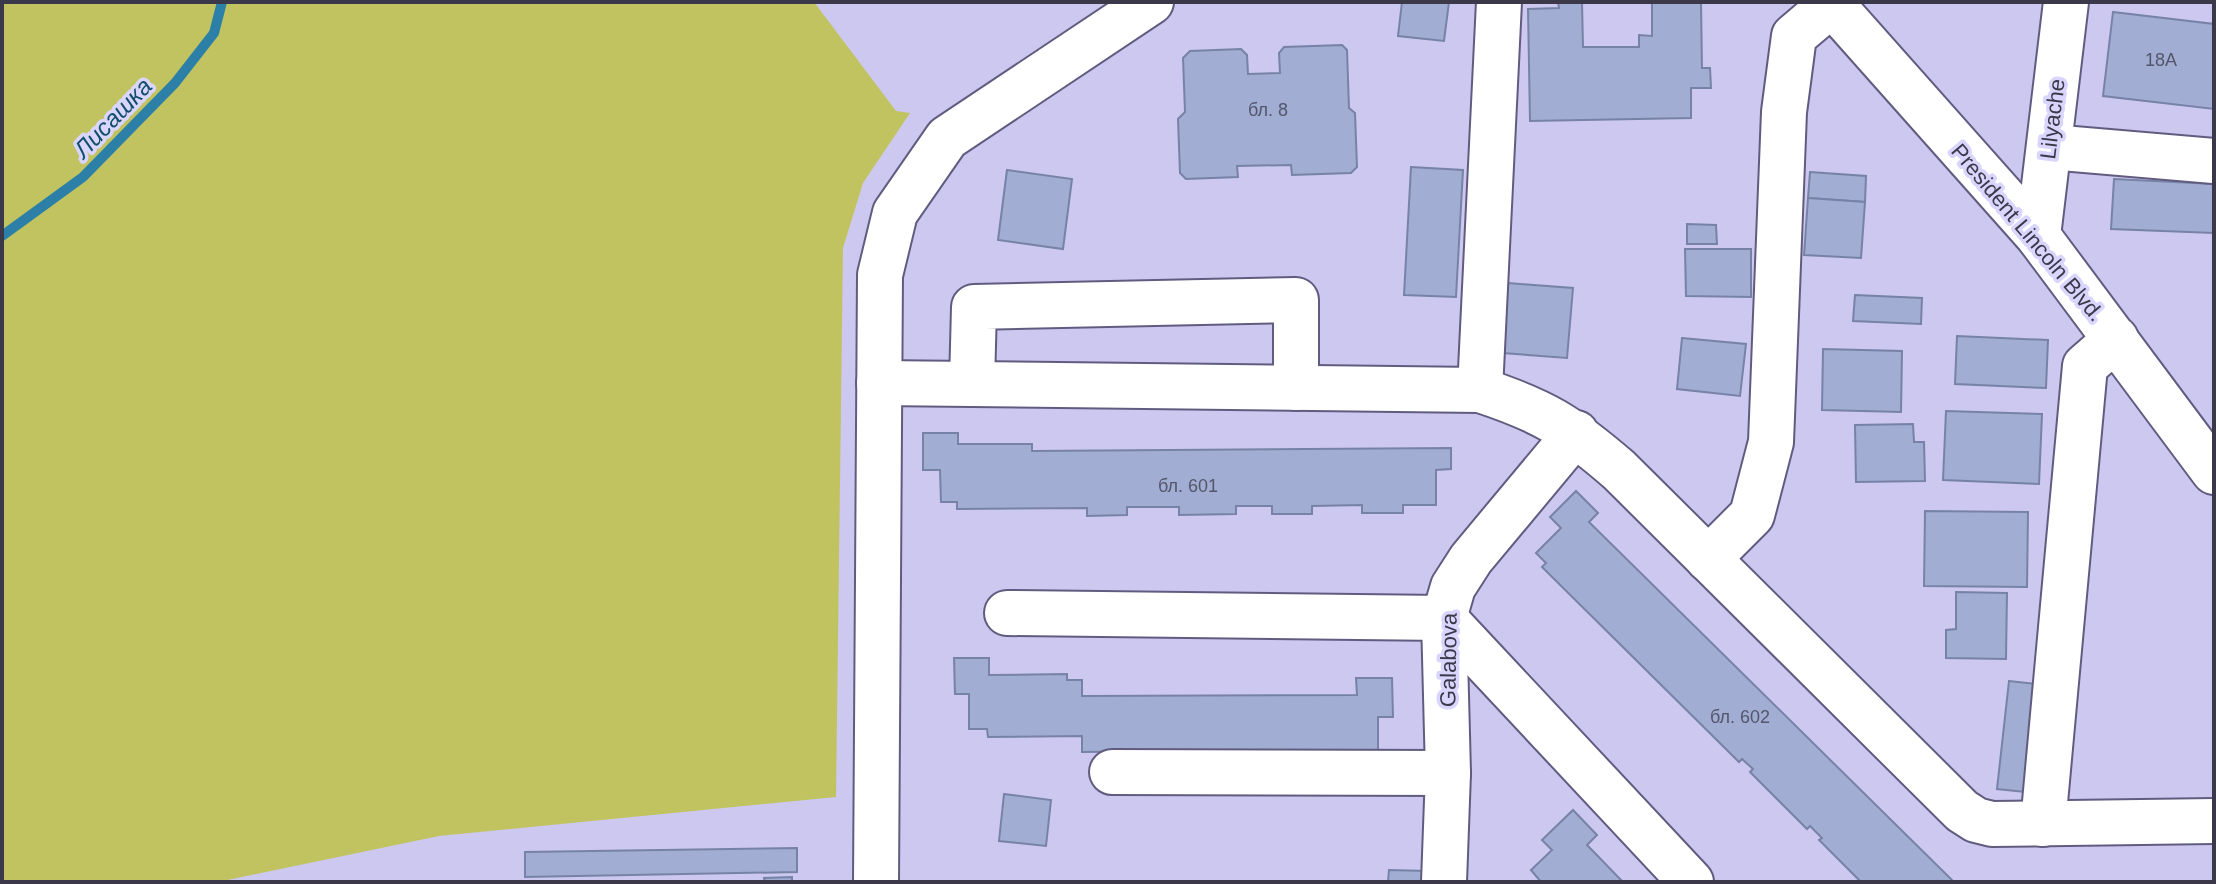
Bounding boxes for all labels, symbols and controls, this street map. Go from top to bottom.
house number: 18A [2145,50,2177,70]
water label: Лисашка [67,72,157,164]
street label: Lilyache [2035,77,2070,161]
house number: бл. 8 [1248,100,1288,120]
street label: President Lincoln Blvd. [1946,139,2109,326]
house number: бл. 601 [1158,476,1218,496]
street label: Galabova [1435,612,1462,707]
house number: бл. 602 [1710,707,1770,727]

